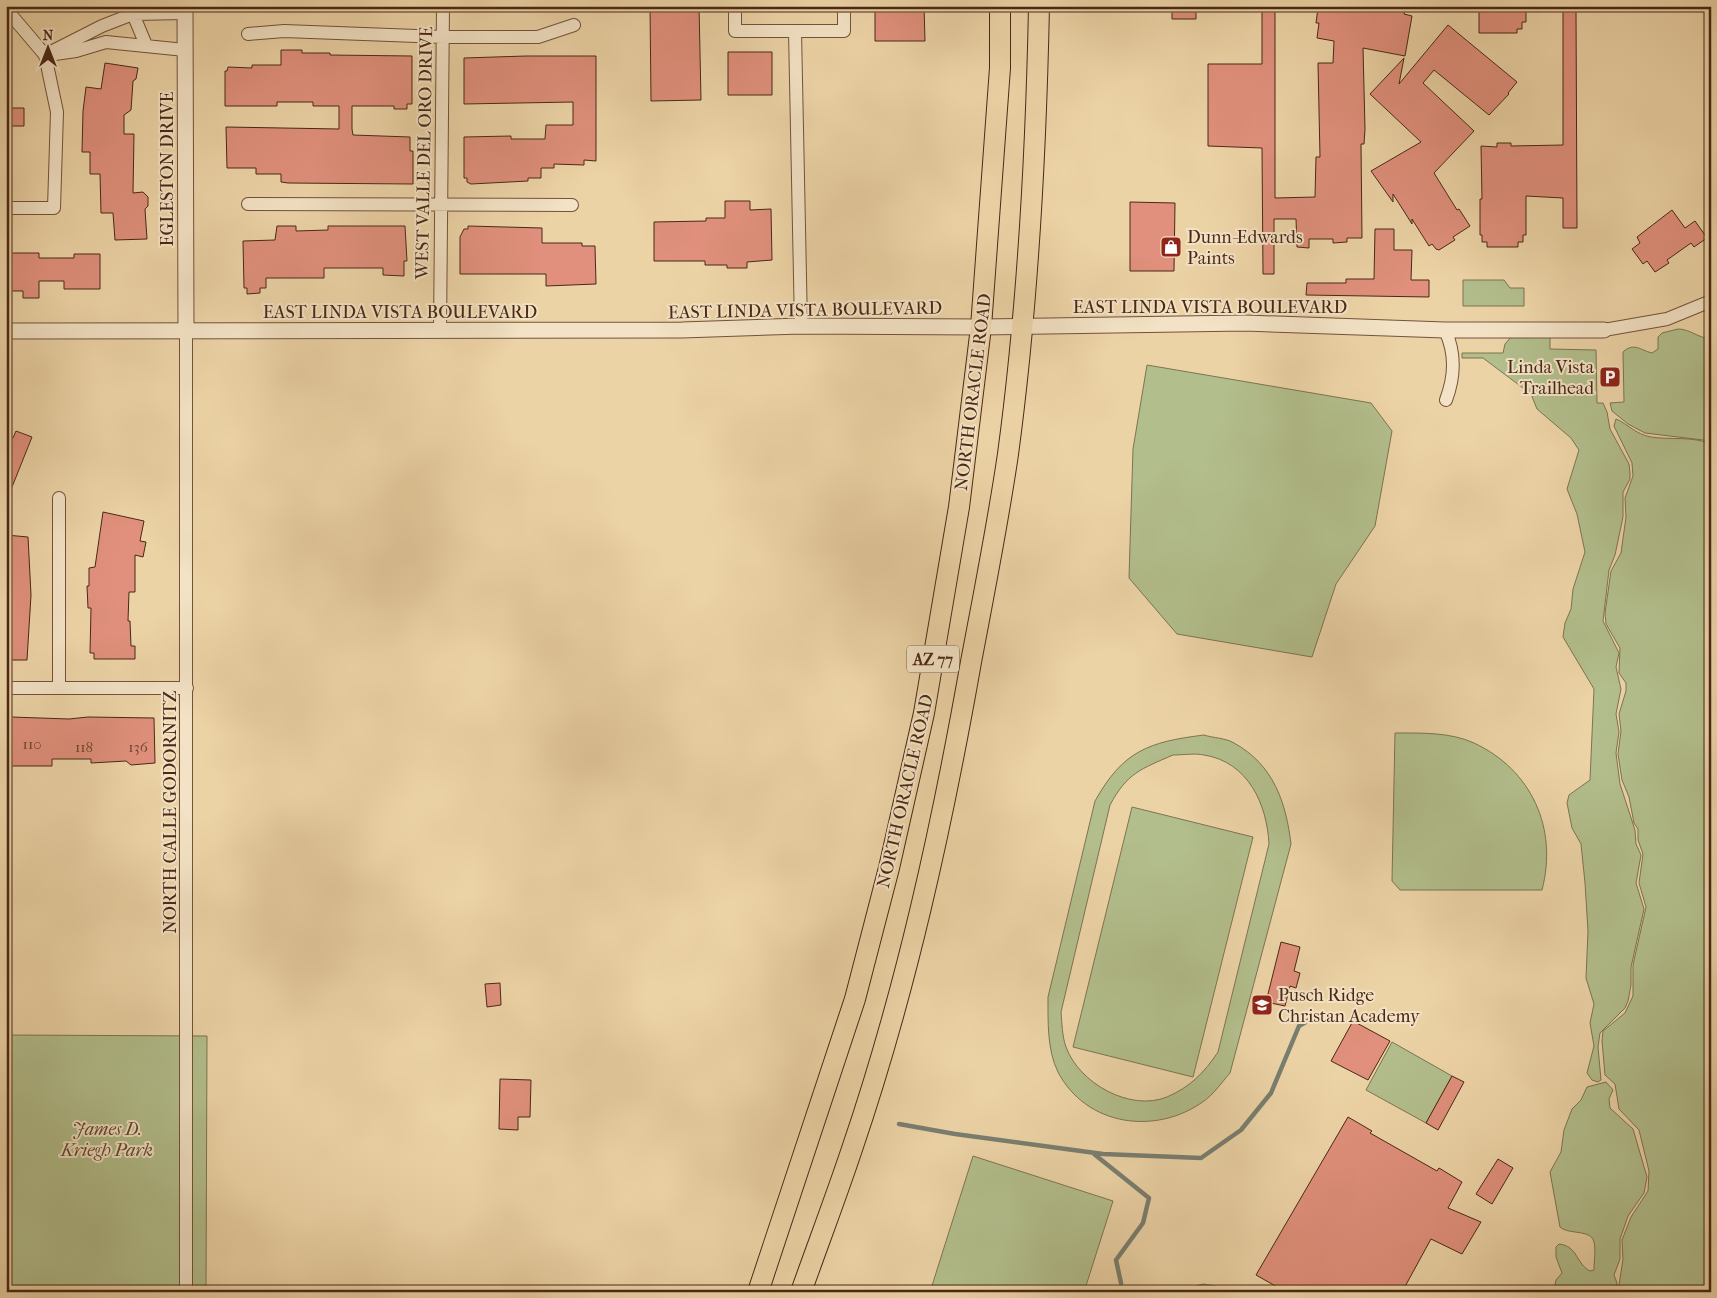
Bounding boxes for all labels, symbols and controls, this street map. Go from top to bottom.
north arrow [22,22,72,72]
street label: WEST VALLE DEL ORO DRIVE [412,26,437,281]
text: N [43,27,54,44]
street label: EGLESTON DRIVE [157,92,178,246]
place label: Dunn-Edwards Paints [1187,227,1303,269]
shop icon: Dunn-Edwards Paints [1159,235,1183,259]
street label: NORTH ORACLE ROAD [951,292,996,492]
street label: EAST LINDA VISTA BOULEVARD [1073,297,1347,318]
street label: EAST LINDA VISTA BOULEVARD [668,298,942,323]
street label: EAST LINDA VISTA BOULEVARD [263,302,537,323]
place label: Linda Vista Trailhead [1507,357,1595,399]
parking icon: Linda Vista Trailhead [1598,365,1622,389]
road number: AZ 77 [907,646,959,672]
street label: NORTH CALLE GODORNITZ [160,690,181,934]
street label: NORTH ORACLE ROAD [873,692,938,890]
house number: 110 [23,735,41,753]
house number: 118 [75,738,93,756]
house number: 136 [128,738,149,756]
place label: Pusch Ridge Christan Academy [1278,985,1421,1027]
school or university icon: Pusch Ridge Christan Academy [1250,993,1274,1017]
park label: James D. Kriegh Park [59,1119,153,1161]

